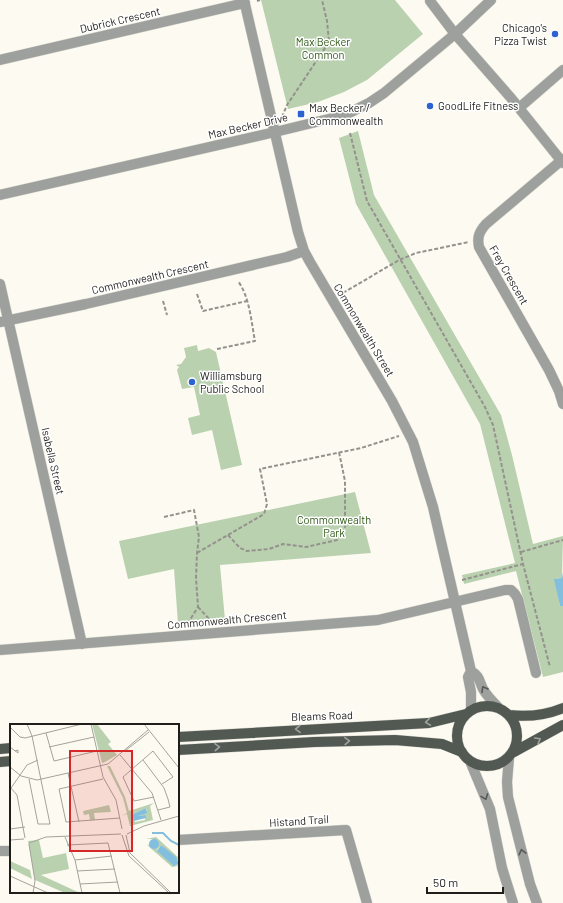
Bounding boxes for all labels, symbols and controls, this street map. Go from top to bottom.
street label: Dubrick Crescent [78,4,161,35]
place label: Chicago's Pizza Twist [494,21,547,47]
marker: Chicago's Pizza Twist [550,29,560,39]
park label: Max Becker Common [296,35,350,61]
place label: GoodLife Fitness [438,99,518,112]
place label: Max Becker / Commonwealth [309,101,383,127]
marker: GoodLife Fitness [425,101,435,111]
marker: Max Becker / Commonwealth [296,109,306,119]
street label: Max Becker Drive [207,110,289,141]
street label: Frey Crescent [487,243,532,307]
street label: Commonwealth Crescent [90,257,210,296]
street label: Commonwealth Street [331,281,397,379]
place label: Williamsburg Public School [200,369,264,395]
marker: Williamsburg Public School [187,377,197,387]
street label: Isabella Street [39,426,68,496]
park label: Commonwealth Park [297,513,371,539]
street label: Commonwealth Crescent [167,608,287,631]
one-way arrow [481,686,488,693]
street label: Bleams Road [291,708,353,723]
one-way arrow [425,717,431,726]
inset map [10,724,179,893]
one-way arrow [295,725,301,734]
one-way arrow [344,737,350,746]
one-way arrow [534,737,541,744]
one-way arrow [214,743,220,752]
one-way arrow [481,794,489,801]
street label: Histand Trail [269,812,329,829]
one-way arrow [518,849,526,856]
scale bar [427,869,503,895]
text: 50 m [433,875,458,889]

